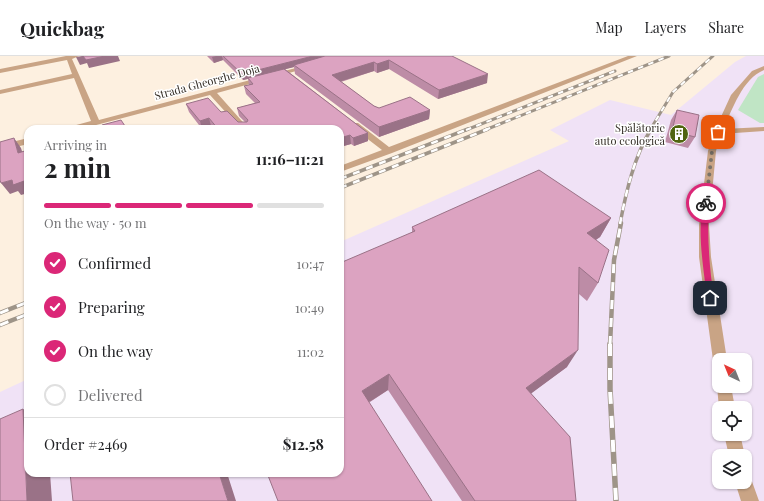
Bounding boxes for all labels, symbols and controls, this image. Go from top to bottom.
text: Quickbag [20,15,104,41]
text: Map [595,18,623,37]
text: Layers [645,18,686,37]
text: Share [708,18,744,37]
street label: Strada Gheorghe Doja [153,60,262,103]
pin [701,115,735,149]
place label: Spălătorie auto ecologică [595,120,666,148]
icon: bag [707,121,729,143]
building icon: Spălătorie auto ecologică [668,123,690,145]
text: Arriving in [44,136,107,153]
text: 11:16–11:21 [256,149,324,169]
text: 2 min [44,150,111,185]
courier [686,183,726,223]
icon: bike [695,192,717,214]
text: On the way · 50 m [44,214,147,231]
icon: check [44,252,66,274]
text: Confirmed [78,253,151,273]
text: 10:47 [296,255,324,272]
pin [693,281,727,315]
icon: home [699,287,721,309]
icon: check [44,296,66,318]
text: Preparing [78,297,145,317]
text: 10:49 [295,299,324,316]
icon: check [44,340,66,362]
text: On the way [78,341,153,361]
text: 11:02 [297,343,324,360]
north arrow [712,353,752,393]
map controls [712,353,752,489]
text: Delivered [78,385,143,405]
button: locate [712,401,752,441]
text: Order #2469 [44,434,127,454]
text: $12.58 [283,434,324,454]
button: layers [712,449,752,489]

